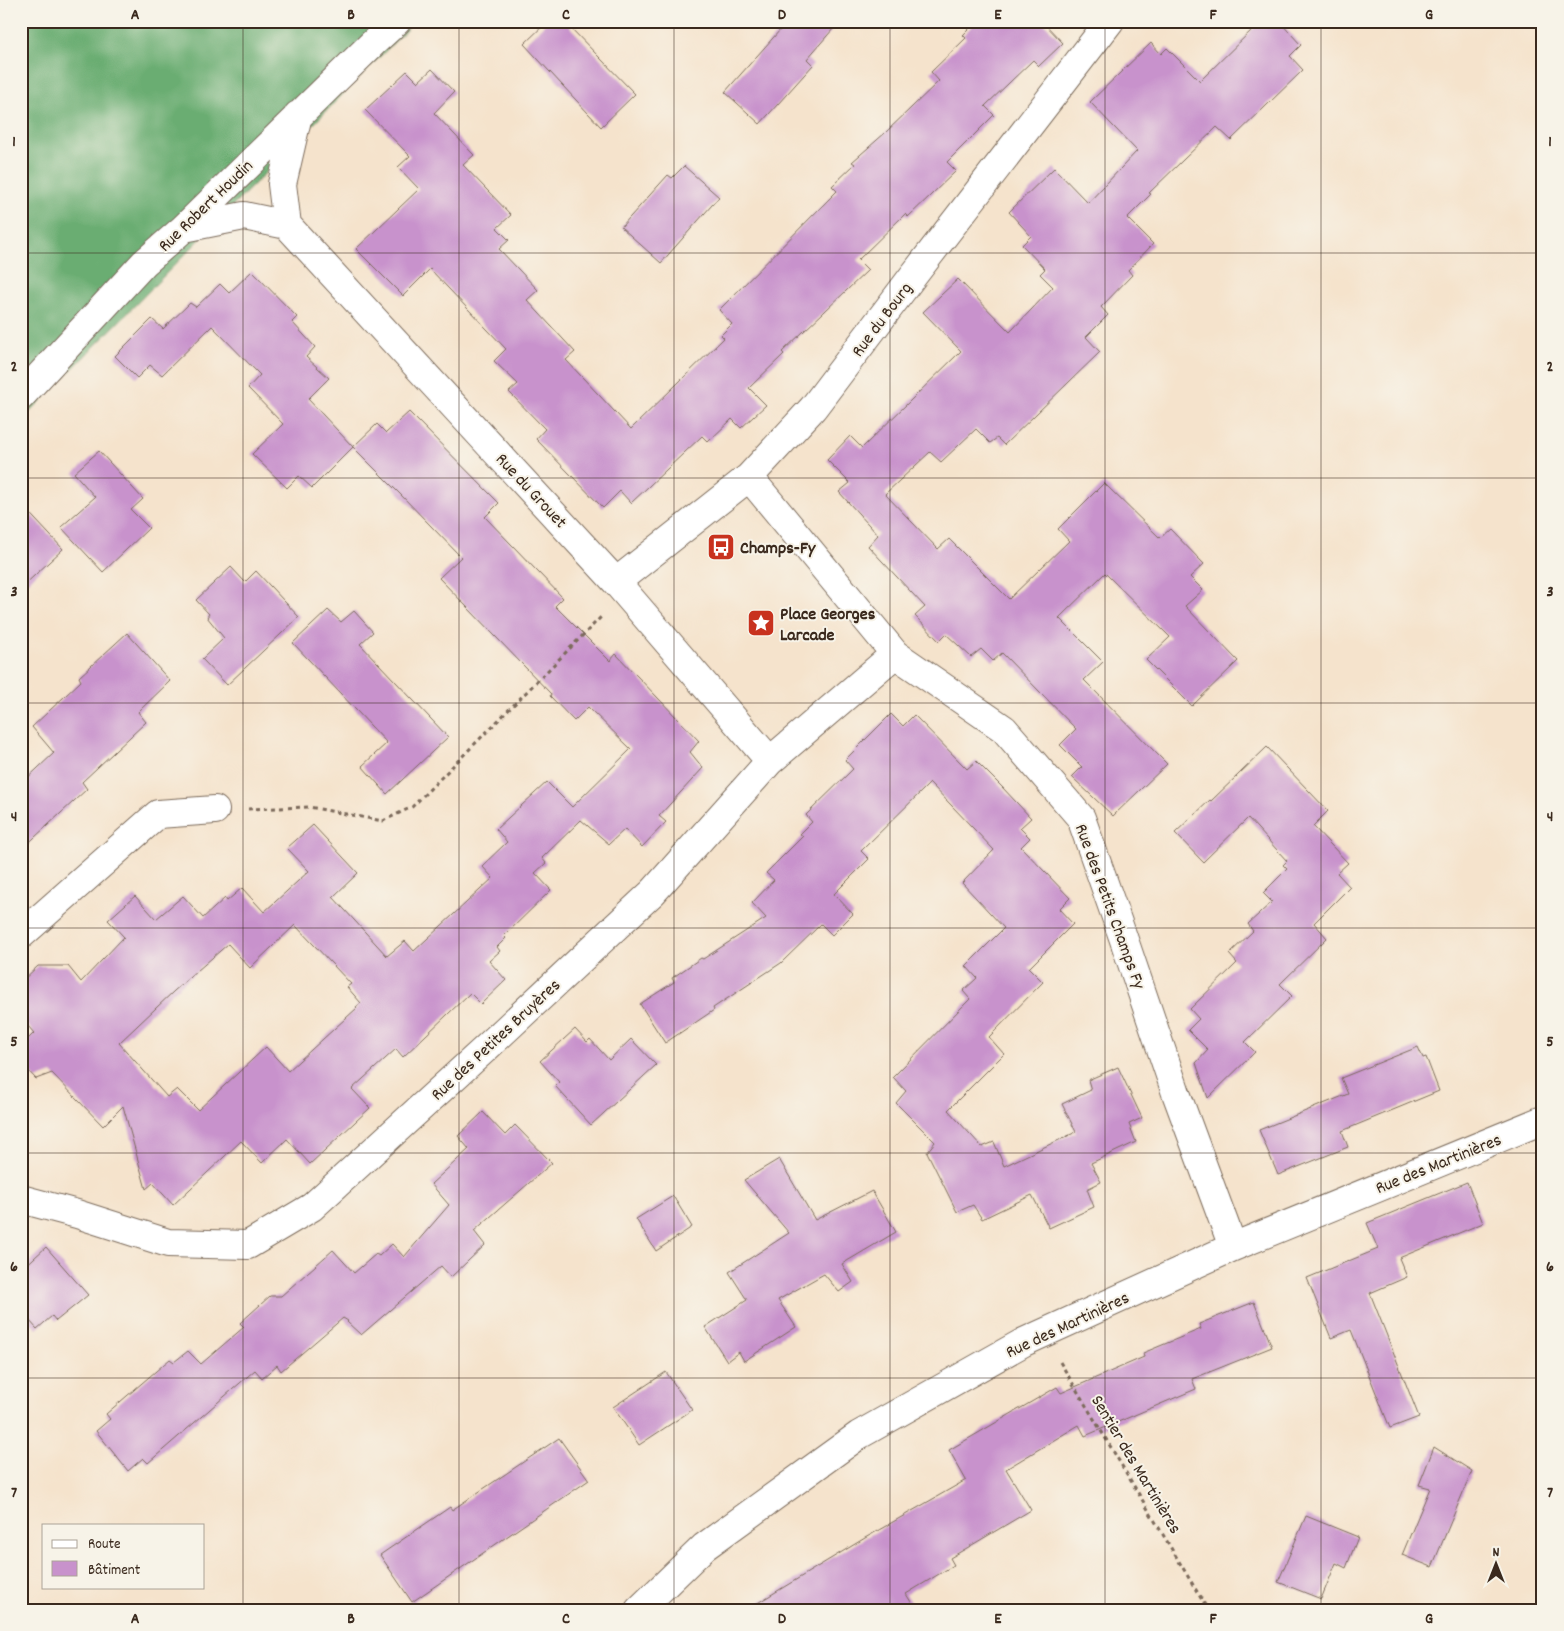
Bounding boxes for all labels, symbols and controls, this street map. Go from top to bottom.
text: A [131,4,140,27]
text: B [347,4,355,27]
text: C [562,4,570,27]
text: D [778,4,787,27]
text: E [994,4,1002,27]
text: F [1209,4,1217,27]
text: G [1425,4,1433,27]
text: 1 [12,131,16,154]
text: 1 [1548,131,1552,154]
street label: Rue Robert Houdin [154,155,260,259]
street label: Rue du Bourg [847,278,919,363]
text: 2 [11,356,18,379]
text: 2 [1547,356,1554,379]
street label: Rue du Grouet [489,448,572,535]
bus stop icon: Champs-Fy [706,532,736,562]
place label: Champs-Fy [740,537,816,562]
text: 3 [10,581,18,604]
text: 3 [1546,581,1554,604]
place label: Place Georges Larcade [780,603,876,649]
place icon: Place Georges Larcade [746,608,776,638]
text: 4 [11,806,17,829]
text: 4 [1547,806,1553,829]
street label: Rue des Petits Champs Fy [1067,821,1150,994]
street label: Rue des Petites Bruyères [426,974,567,1108]
text: 5 [10,1031,18,1054]
text: 5 [1546,1031,1554,1054]
street label: Rue des Martinières [1372,1129,1506,1202]
text: 6 [10,1256,18,1279]
text: 6 [1546,1256,1554,1279]
street label: Rue des Martinières [1002,1287,1134,1366]
street label: Sentier des Martinières [1083,1391,1186,1539]
text: 7 [11,1482,17,1505]
text: 7 [1547,1482,1553,1505]
legend [42,1524,205,1588]
text: Route [88,1534,121,1556]
north arrow [1472,1538,1522,1588]
text: N [1493,1543,1500,1563]
text: Bâtiment [88,1560,141,1582]
text: A [131,1608,140,1631]
text: B [347,1608,355,1631]
text: C [562,1608,570,1631]
text: D [778,1608,787,1631]
text: E [994,1608,1002,1631]
text: F [1209,1608,1217,1631]
text: G [1425,1608,1433,1631]

